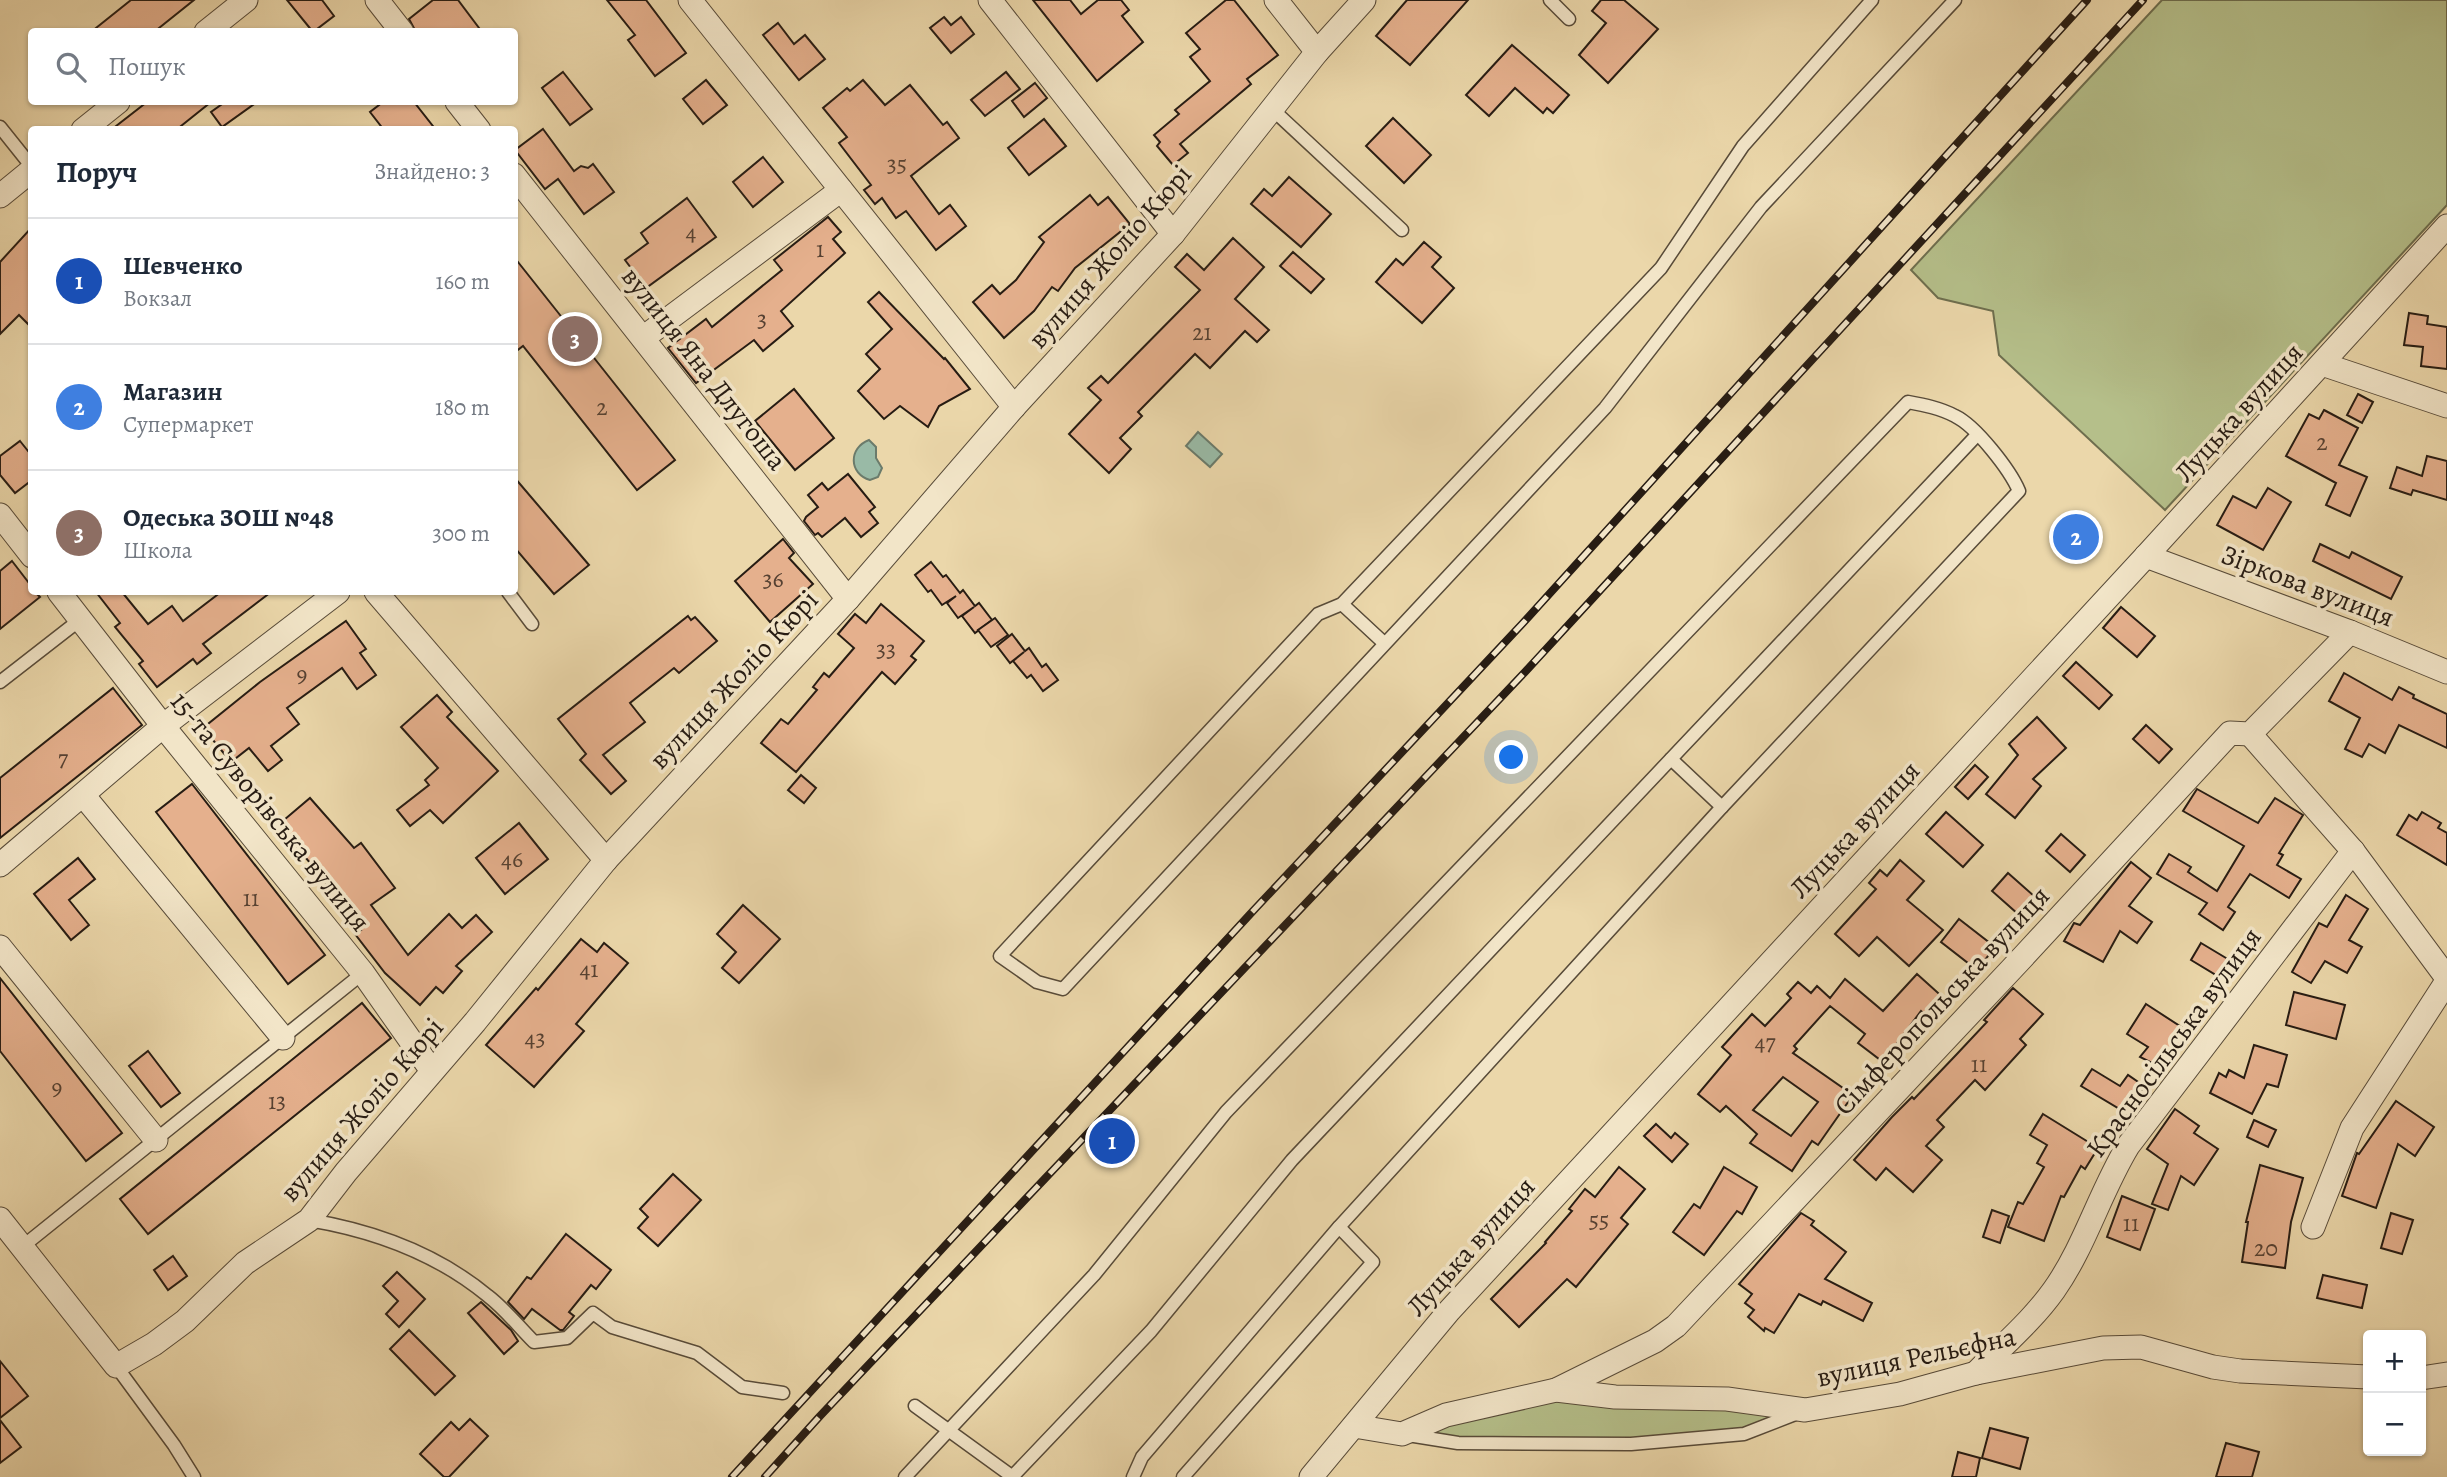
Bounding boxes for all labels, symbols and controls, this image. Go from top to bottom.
search box [28,28,518,105]
icon: search [52,48,90,86]
text: Пошук [108,49,186,84]
house number: 35 [887,148,907,180]
text: Поруч [56,152,137,192]
text: Знайдено: 3 [374,156,490,187]
street label: вулиця Жоліо Кюрі [1019,157,1200,357]
house number: 4 [686,216,697,248]
house number: 1 [816,233,824,265]
text: Шевченко [123,248,243,283]
street label: вулиця Яна Длугоша [613,259,796,478]
text: 1 [75,266,83,297]
text: 160 m [436,266,490,297]
text: Вокзал [123,283,192,314]
house number: 3 [757,303,767,335]
pin: 3 [552,313,598,365]
house number: 21 [1192,316,1212,348]
street label: Луцька вулиця [2166,335,2312,491]
text: Магазин [123,374,223,409]
house number: 2 [596,391,608,423]
text: 2 [73,392,85,423]
text: 180 m [435,392,490,423]
text: Супермаркет [123,409,254,440]
house number: 2 [2316,426,2328,458]
text: Одеська ЗОШ №48 [123,500,334,535]
pin: 2 [2053,511,2099,563]
text: 3 [74,518,84,549]
text: 300 m [432,518,490,549]
text: Школа [123,535,192,566]
street label: Зіркова вулиця [2216,536,2400,636]
house number: 36 [762,563,784,595]
street label: вулиця Жоліо Кюрі [641,582,827,778]
house number: 33 [876,633,896,665]
house number: 9 [297,658,307,690]
street label: 15-та Суворівська вулиця [161,684,379,940]
your location [1494,740,1528,774]
house number: 7 [58,742,69,774]
street label: Луцька вулиця [1781,752,1929,907]
house number: 46 [501,843,523,875]
street label: Сімферопольська вулиця [1825,878,2058,1124]
house number: 11 [243,882,259,914]
street label: Красносільська вулиця [2077,920,2270,1165]
house number: 41 [579,953,599,985]
street label: вулиця Жоліо Кюрі [271,1010,452,1210]
house number: 43 [525,1022,545,1054]
house number: 47 [1755,1026,1776,1058]
house number: 11 [1971,1048,1987,1080]
house number: 9 [52,1071,62,1103]
house number: 13 [268,1085,286,1117]
pin: 1 [1089,1115,1135,1167]
street label: Луцька вулиця [1398,1169,1544,1325]
house number: 55 [1589,1204,1609,1236]
house number: 11 [2123,1207,2139,1239]
house number: 20 [2254,1232,2278,1264]
street label: вулиця Рельєфна [1813,1317,2019,1397]
map controls [2363,1330,2426,1456]
button: + [2363,1330,2426,1393]
button: − [2363,1393,2426,1456]

